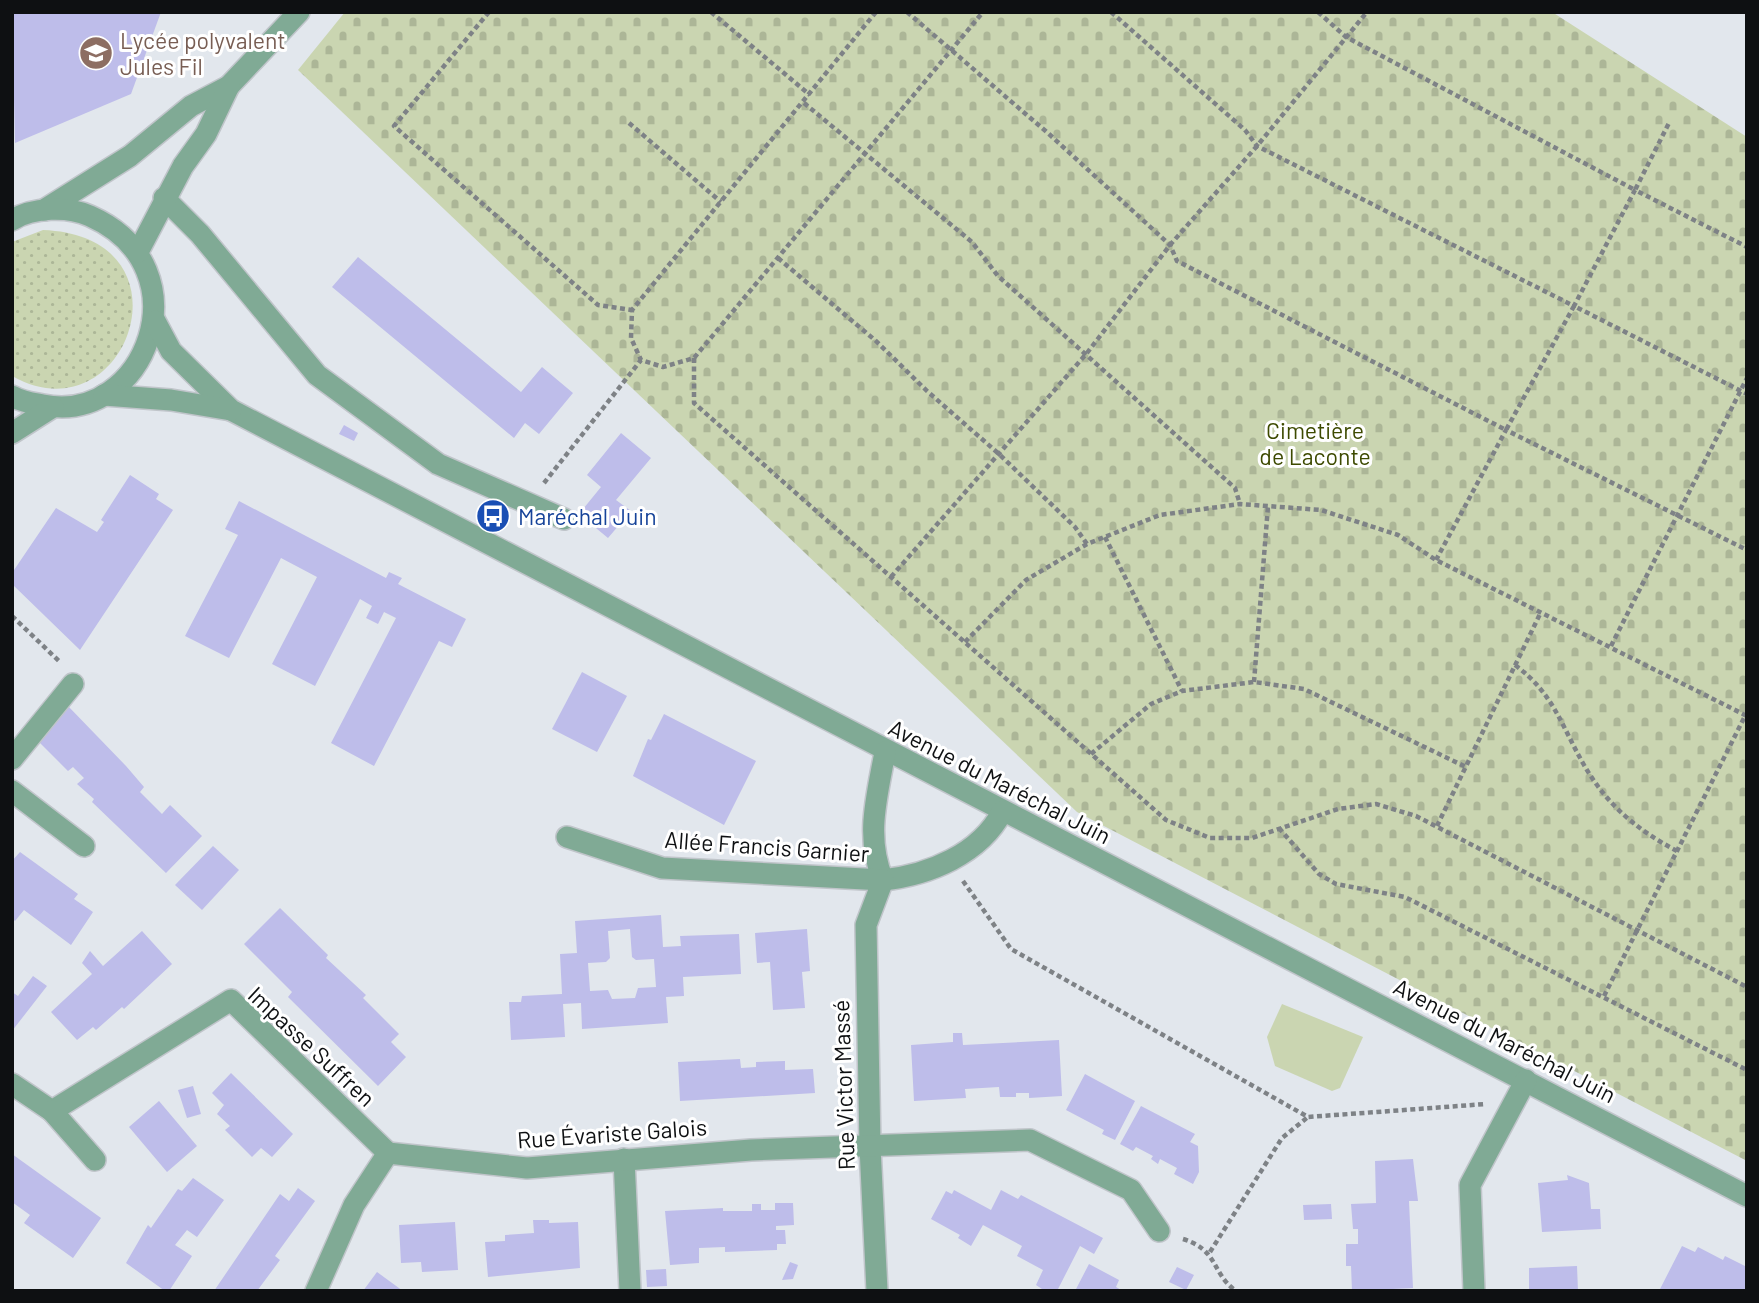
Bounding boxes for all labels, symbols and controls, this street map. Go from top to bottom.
place label: Lycée polyvalent Jules Fil [120,26,286,80]
school or university icon: Lycée polyvalent Jules Fil [77,34,115,72]
park label: Cimetière de Laconte [1259,416,1371,470]
bus stop icon: Maréchal Juin [474,497,512,535]
place label: Maréchal Juin [518,502,657,530]
street label: Avenue du Maréchal Juin [884,713,1116,849]
street label: Allée Francis Garnier [664,825,871,867]
street label: Avenue du Maréchal Juin [1389,972,1621,1108]
street label: Impasse Suffren [243,980,381,1112]
street label: Rue Victor Massé [826,999,860,1171]
street label: Rue Évariste Galois [516,1112,708,1154]

